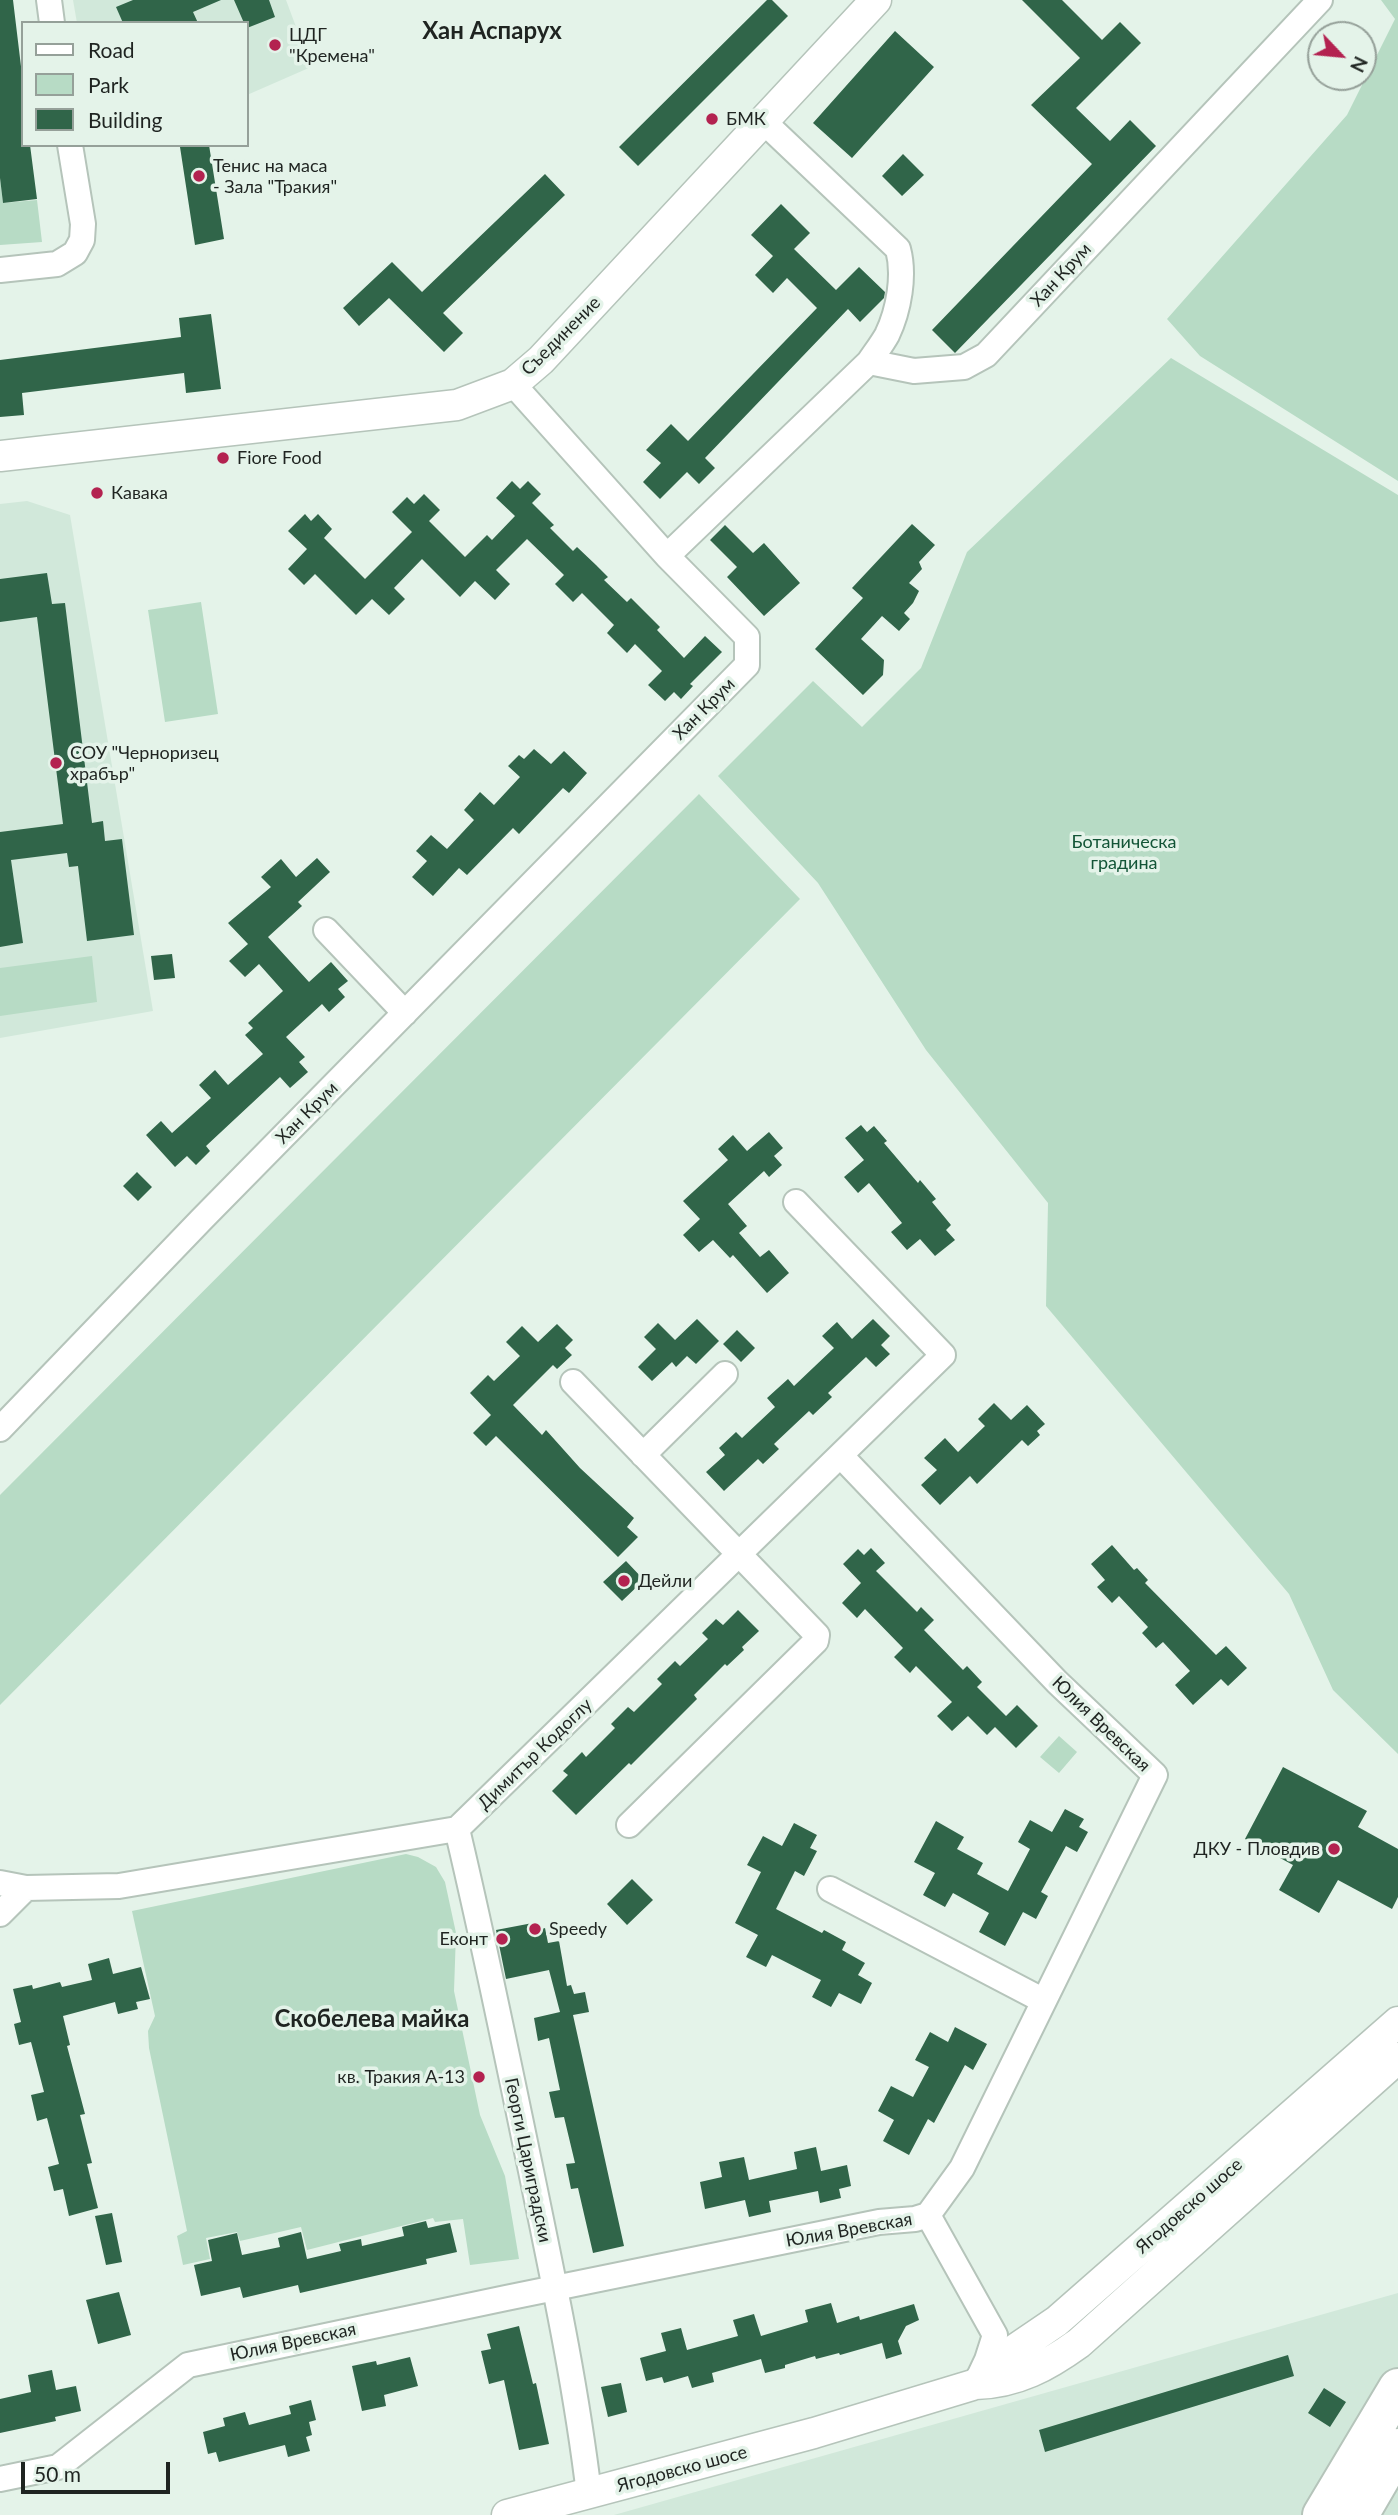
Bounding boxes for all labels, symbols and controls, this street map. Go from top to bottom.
district label: Хан Аспарух [422,17,562,45]
legend [21,21,248,147]
north arrow [1307,21,1377,91]
place label: ЦДГ "Кремена" [289,24,375,66]
text: Road [88,37,135,62]
marker: ЦДГ "Кремена" [267,37,283,53]
text: N [1346,53,1373,76]
text: Park [88,72,129,97]
text: Building [88,107,163,132]
place label: БМК [726,108,766,130]
marker: БМК [704,111,720,127]
place label: Тенис на маса - Зала "Тракия" [213,155,337,198]
marker: Тенис на маса - Зала "Тракия" [191,168,207,184]
street label: Хан Крум [1026,239,1096,311]
street label: Съединение [517,292,605,380]
place label: Fiore Food [237,447,322,469]
marker: Fiore Food [215,450,231,466]
place label: Кавака [111,482,168,504]
marker: Кавака [89,485,105,501]
street label: Хан Крум [668,673,740,745]
place label: СОУ "Черноризец храбър" [70,742,219,784]
marker: СОУ "Черноризец храбър" [48,755,64,771]
park label: Ботаническа градина [1071,831,1177,874]
street label: Хан Крум [271,1077,343,1149]
place label: Дейли [638,1570,692,1592]
marker: Дейли [616,1573,632,1589]
street label: Юлия Вревская [1047,1672,1155,1776]
street label: Димитър Кодоглу [473,1694,597,1814]
place label: ДКУ - Пловдив [1194,1838,1320,1860]
marker: ДКУ - Пловдив [1326,1841,1342,1857]
place label: Speedy [549,1918,607,1940]
marker: Speedy [527,1921,543,1937]
place label: Еконт [439,1928,488,1950]
marker: Еконт [494,1931,510,1947]
district label: Скобелева майка [274,2005,470,2033]
place label: кв. Тракия А-13 [337,2066,465,2088]
marker: кв. Тракия А-13 [471,2069,487,2085]
street label: Георги Цариградски [500,2076,556,2244]
street label: Ягодовско шосе [1131,2154,1247,2258]
street label: Юлия Вревская [784,2208,914,2252]
street label: Юлия Вревская [228,2318,358,2366]
street label: Ягодовско шосе [614,2441,750,2497]
scale bar [24,2448,173,2492]
text: 50 m [34,2461,81,2486]

